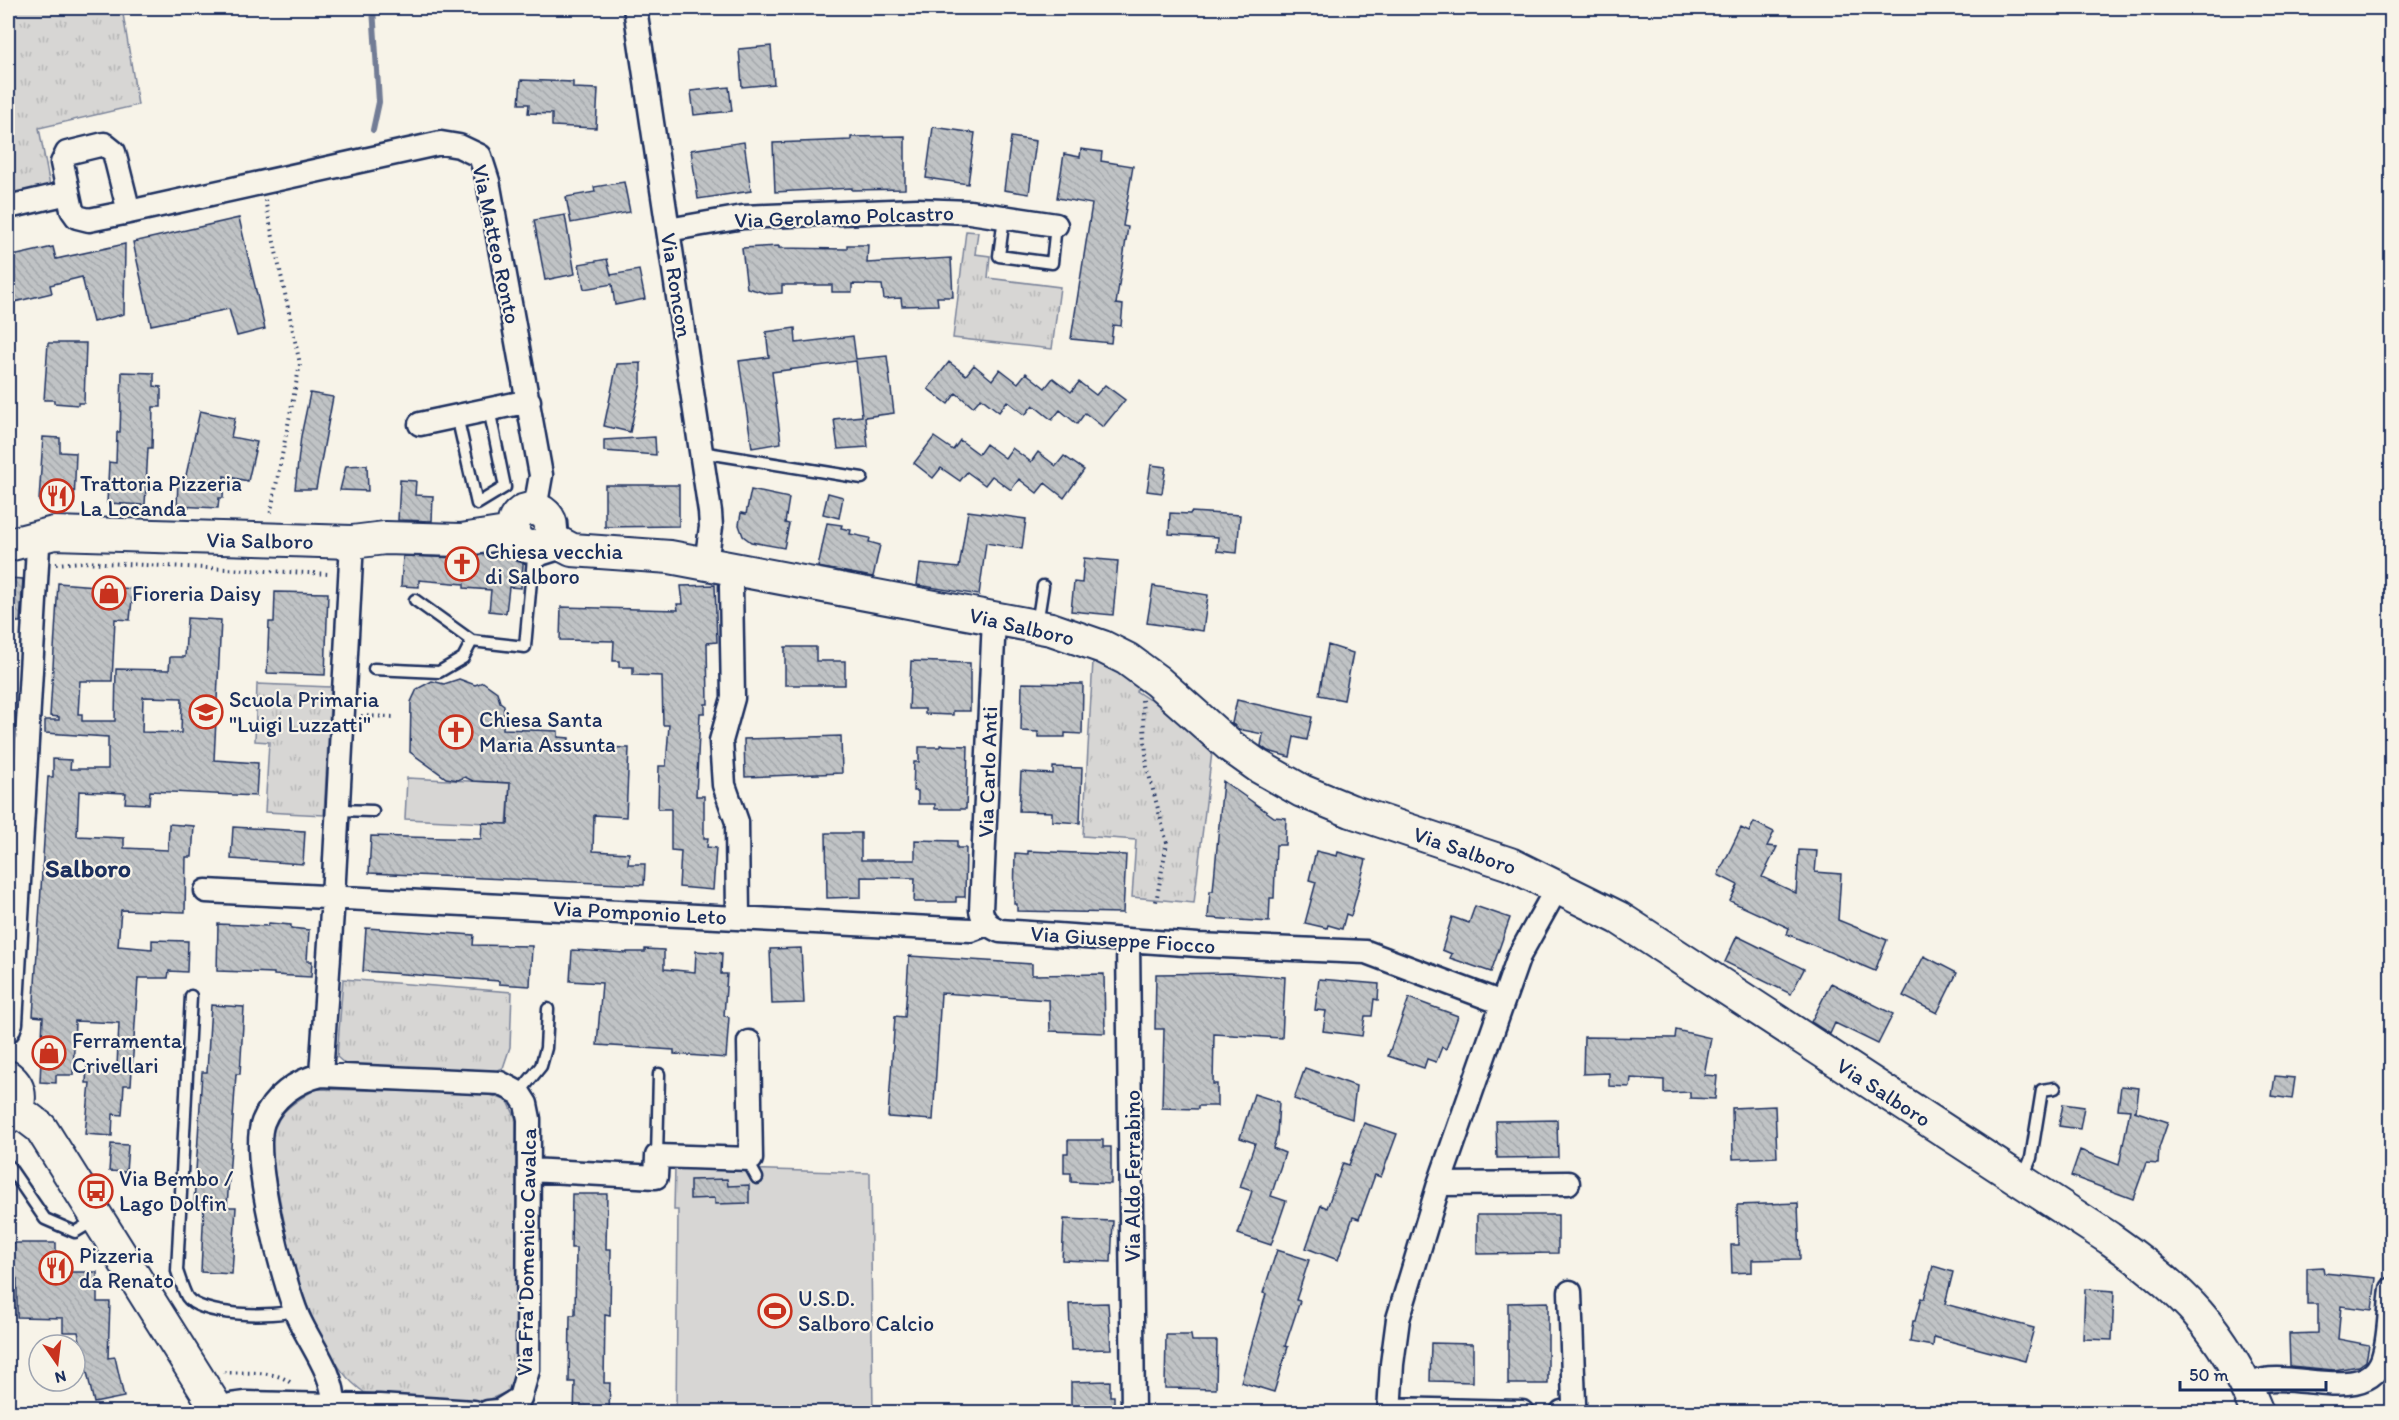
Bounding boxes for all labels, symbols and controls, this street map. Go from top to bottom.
street label: Via Matteo Ronto [466,162,527,326]
street label: Via Gerolamo Polcastro [734,199,954,234]
street label: Via Roncon [655,231,698,340]
place label: Trattoria Pizzeria La Locanda [80,470,242,522]
restaurant icon: Trattoria Pizzeria La Locanda [39,478,75,514]
street label: Via Salboro [206,526,314,555]
place label: Chiesa vecchia di Salboro [485,538,624,590]
church icon: Chiesa vecchia di Salboro [444,546,480,582]
shop icon: Fioreria Daisy [91,575,127,611]
place label: Fioreria Daisy [132,580,262,607]
street label: Via Salboro [967,601,1077,652]
place label: Scuola Primaria "Luigi Luzzatti" [229,686,380,738]
school or university icon: Scuola Primaria "Luigi Luzzatti" [188,694,224,730]
place label: Chiesa Santa Maria Assunta [479,706,616,758]
street label: Via Carlo Anti [972,706,1003,838]
church icon: Chiesa Santa Maria Assunta [438,714,474,750]
street label: Via Salboro [1410,820,1520,881]
district label: Salboro [45,852,131,884]
street label: Via Pomponio Leto [552,894,728,931]
street label: Via Giuseppe Fiocco [1030,920,1216,959]
place label: Ferramenta Crivellari [72,1027,183,1079]
shop icon: Ferramenta Crivellari [31,1035,67,1071]
street label: Via Salboro [1832,1052,1936,1133]
street label: Via Aldo Ferrabino [1119,1090,1146,1262]
street label: Via Fra' Domenico Cavalca [511,1127,542,1376]
place label: Via Bembo / Lago Dolfin [119,1165,234,1217]
bus stop icon: Via Bembo / Lago Dolfin [78,1173,114,1209]
place label: Pizzeria da Renato [79,1242,174,1294]
restaurant icon: Pizzeria da Renato [38,1250,74,1286]
place label: U.S.D. Salboro Calcio [798,1285,934,1337]
sports icon: U.S.D. Salboro Calcio [757,1293,793,1329]
north arrow [27,1333,87,1393]
scale bar [2180,1354,2326,1392]
text: 50 m [2189,1364,2229,1386]
text: N [53,1367,68,1388]

